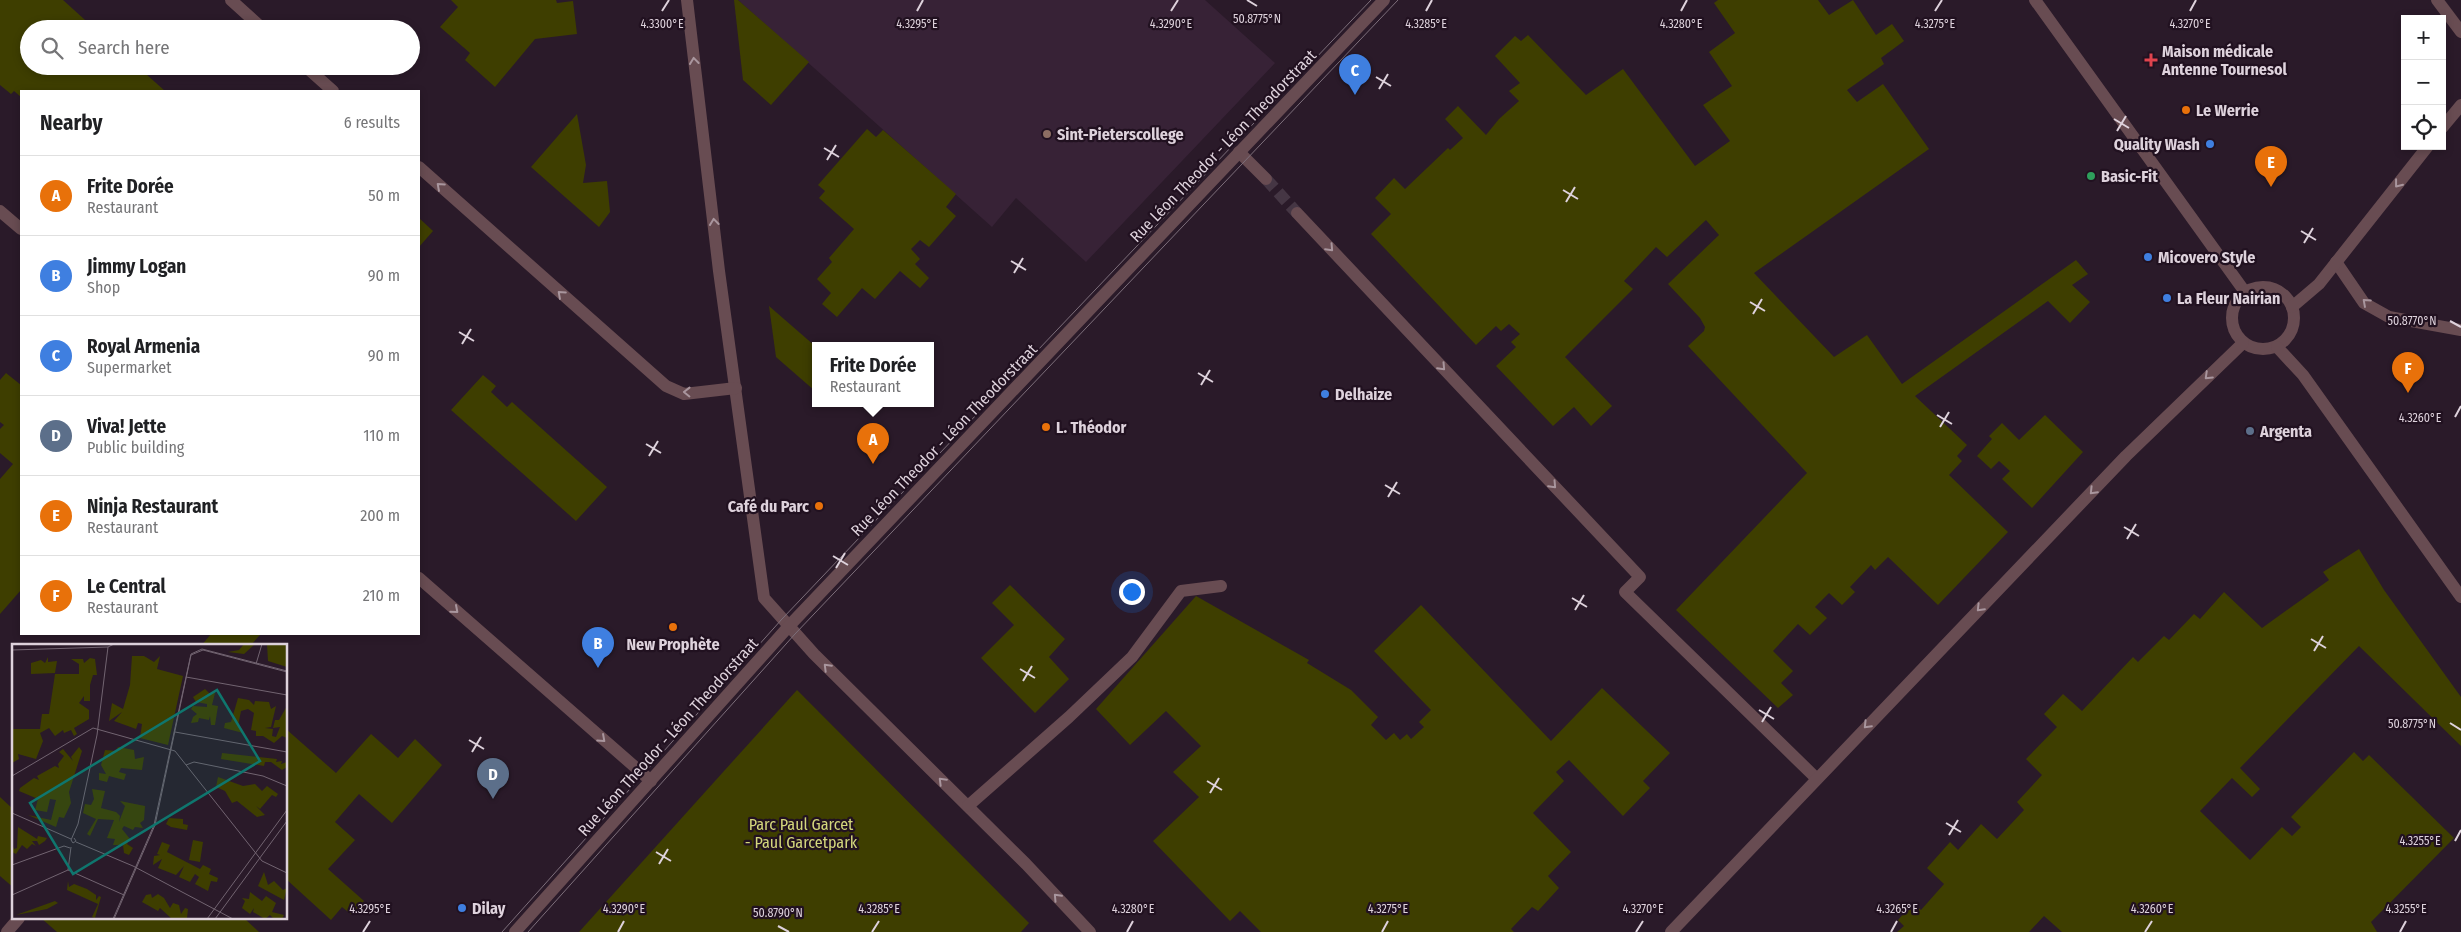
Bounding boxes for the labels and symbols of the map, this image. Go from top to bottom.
text: 50.8775°N [1233,12,1281,26]
text: 4.3300°E [640,17,684,31]
text: 4.3295°E [896,17,938,31]
text: 4.3290°E [1150,17,1193,31]
text: 4.3285°E [1405,17,1447,31]
text: 4.3280°E [1660,17,1703,31]
text: 4.3275°E [1915,17,1956,31]
text: 4.3270°E [2169,17,2211,31]
place label: Maison médicale Antenne Tournesol [2161,42,2287,79]
street label: Rue Léon Theodor - Léon Theodorstraat [1126,45,1321,246]
marker: Maison médicale Antenne Tournesol [2144,53,2158,67]
pin: C [1339,54,1371,95]
one-way arrow [689,57,700,65]
place label: Le Werrie [2196,101,2259,120]
marker: Le Werrie [2180,104,2192,116]
place label: Sint-Pieterscollege [1057,125,1184,144]
marker: Sint-Pieterscollege [1041,128,1053,140]
place label: Quality Wash [2114,135,2200,154]
marker: Quality Wash [2204,138,2216,150]
pin: E [2255,146,2287,187]
place label: Basic-Fit [2101,167,2158,186]
marker: Basic-Fit [2085,170,2097,182]
one-way arrow [2394,179,2403,188]
one-way arrow [436,183,445,192]
one-way arrow [709,218,720,226]
one-way arrow [1324,243,1333,252]
place label: Micovero Style [2158,248,2255,267]
marker: Micovero Style [2142,251,2154,263]
place label: La Fleur Nairian [2177,289,2280,308]
one-way arrow [557,291,566,300]
marker: La Fleur Nairian [2161,292,2173,304]
one-way arrow [2363,298,2372,307]
text: 50.8770°N [2388,314,2436,328]
street label: Rue Léon Theodor - Léon Theodorstraat [847,339,1042,540]
pin: F [2392,352,2424,393]
one-way arrow [1436,361,1445,370]
one-way arrow [2204,371,2213,380]
place label: Delhaize [1335,385,1392,404]
one-way arrow [683,387,691,397]
marker: Delhaize [1319,388,1331,400]
text: 4.3260°E [2399,411,2442,425]
place label: L. Théodor [1056,418,1127,437]
marker: L. Théodor [1040,421,1052,433]
place label: Argenta [2259,422,2312,441]
pin: A [857,423,889,464]
marker: Argenta [2244,425,2256,437]
one-way arrow [1547,479,1556,488]
one-way arrow [2090,485,2099,494]
place label: Café du Parc [728,497,809,516]
marker: Café du Parc [813,500,825,512]
your location [1119,579,1145,605]
one-way arrow [1977,603,1986,612]
one-way arrow [450,604,459,613]
marker: New Prophète [667,621,679,633]
pin: B [582,627,614,668]
street label: Rue Léon Theodor - Léon Theodorstraat [574,633,763,840]
place label: New Prophète [627,635,720,654]
inset map [12,644,288,920]
one-way arrow [824,664,833,673]
text: 50.8775°N [2388,717,2436,731]
one-way arrow [1864,720,1873,729]
one-way arrow [597,733,606,742]
pin: D [477,758,509,799]
one-way arrow [939,778,948,787]
park label: Parc Paul Garcet - Paul Garcetpark [745,815,858,852]
text: 4.3255°E [2399,834,2441,848]
one-way arrow [1054,893,1063,902]
place label: Dilay [472,899,506,918]
text: 4.3295°E [349,902,391,916]
marker: Dilay [456,902,468,914]
text: 4.3290°E [603,902,646,916]
text: 4.3285°E [858,902,900,916]
text: 4.3280°E [1112,902,1155,916]
text: 4.3275°E [1368,902,1409,916]
text: 4.3270°E [1622,902,1664,916]
text: 4.3265°E [1876,902,1918,916]
text: 4.3260°E [2131,902,2174,916]
text: 4.3255°E [2385,902,2427,916]
text: 50.8790°N [753,906,803,920]

